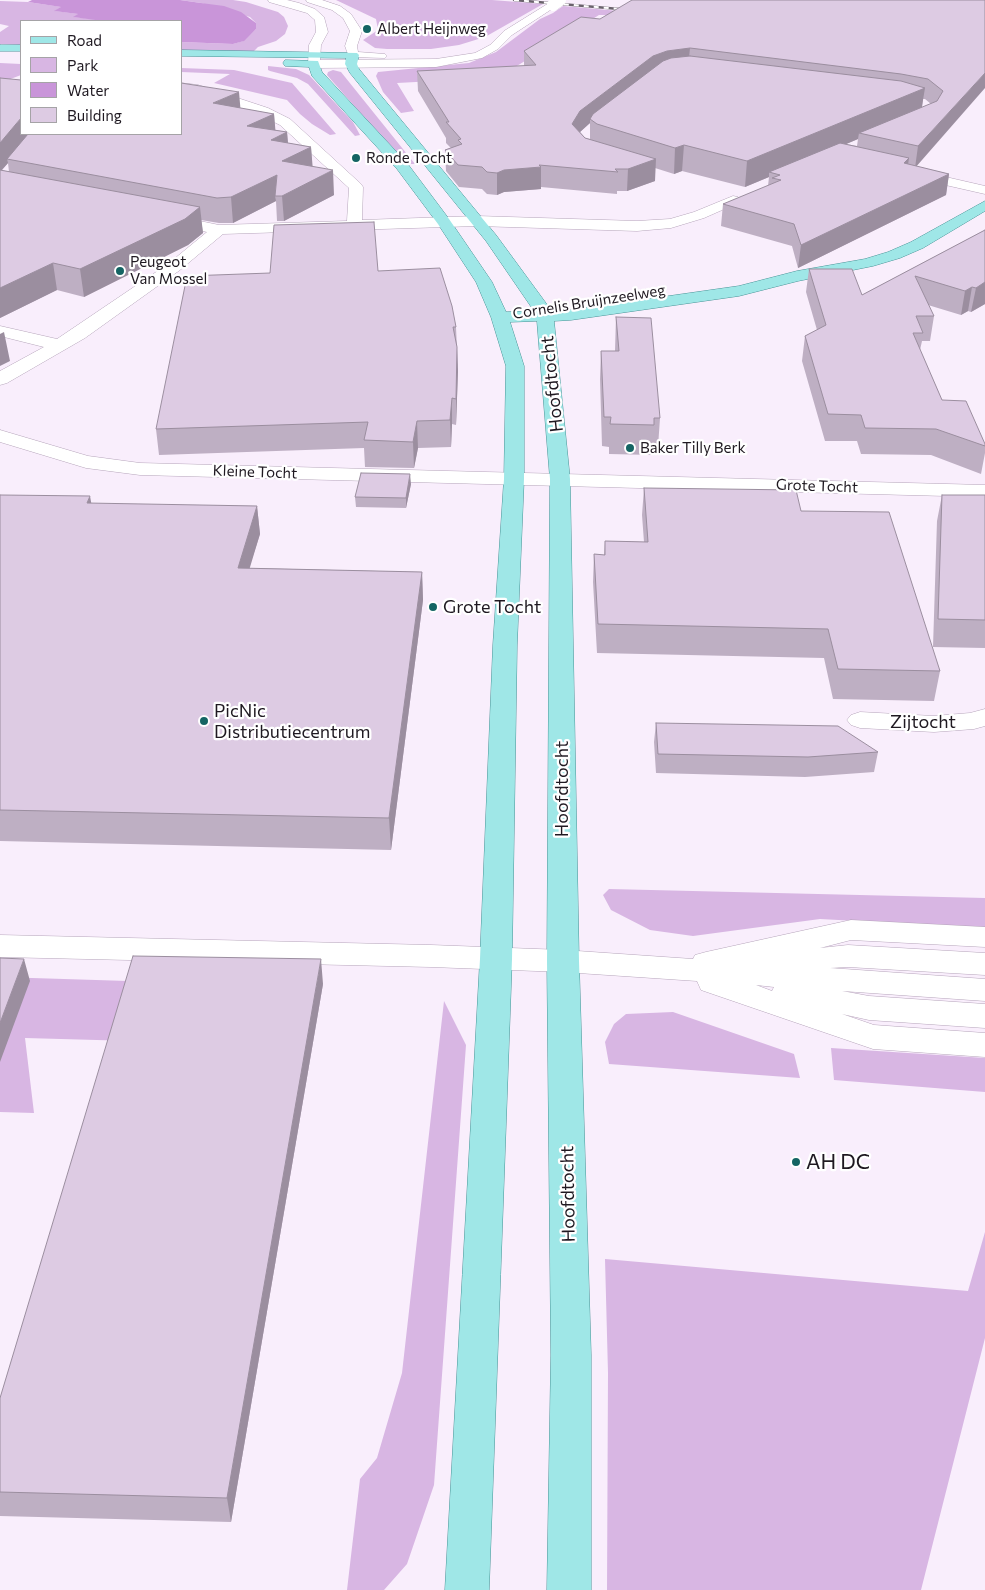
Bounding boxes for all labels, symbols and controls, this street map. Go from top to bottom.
legend [20,20,182,135]
place label: Albert Heijnweg [377,20,486,38]
marker: Albert Heijnweg [361,23,373,35]
text: Road [67,31,102,49]
text: Park [67,56,98,74]
text: Water [67,81,109,99]
text: Building [67,106,122,124]
place label: Ronde Tocht [366,149,452,167]
marker: Ronde Tocht [350,152,362,164]
place label: Peugeot Van Mossel [130,253,207,288]
marker: Peugeot Van Mossel [114,265,126,277]
street label: Cornelis Bruijnzeelweg [511,281,667,323]
street label: Hoofdtocht [536,335,568,433]
place label: Baker Tilly Berk [640,439,746,457]
marker: Baker Tilly Berk [624,442,636,454]
street label: Kleine Tocht [212,462,298,482]
street label: Grote Tocht [776,476,858,496]
place label: Grote Tocht [443,596,541,618]
marker: Grote Tocht [427,601,439,613]
place label: PicNic Distributiecentrum [214,700,370,742]
street label: Zijtocht [890,711,956,733]
marker: PicNic Distributiecentrum [198,715,210,727]
street label: Hoofdtocht [551,741,573,837]
street label: Hoofdtocht [556,1145,580,1243]
place label: AH DC [806,1149,870,1175]
marker: AH DC [790,1156,802,1168]

